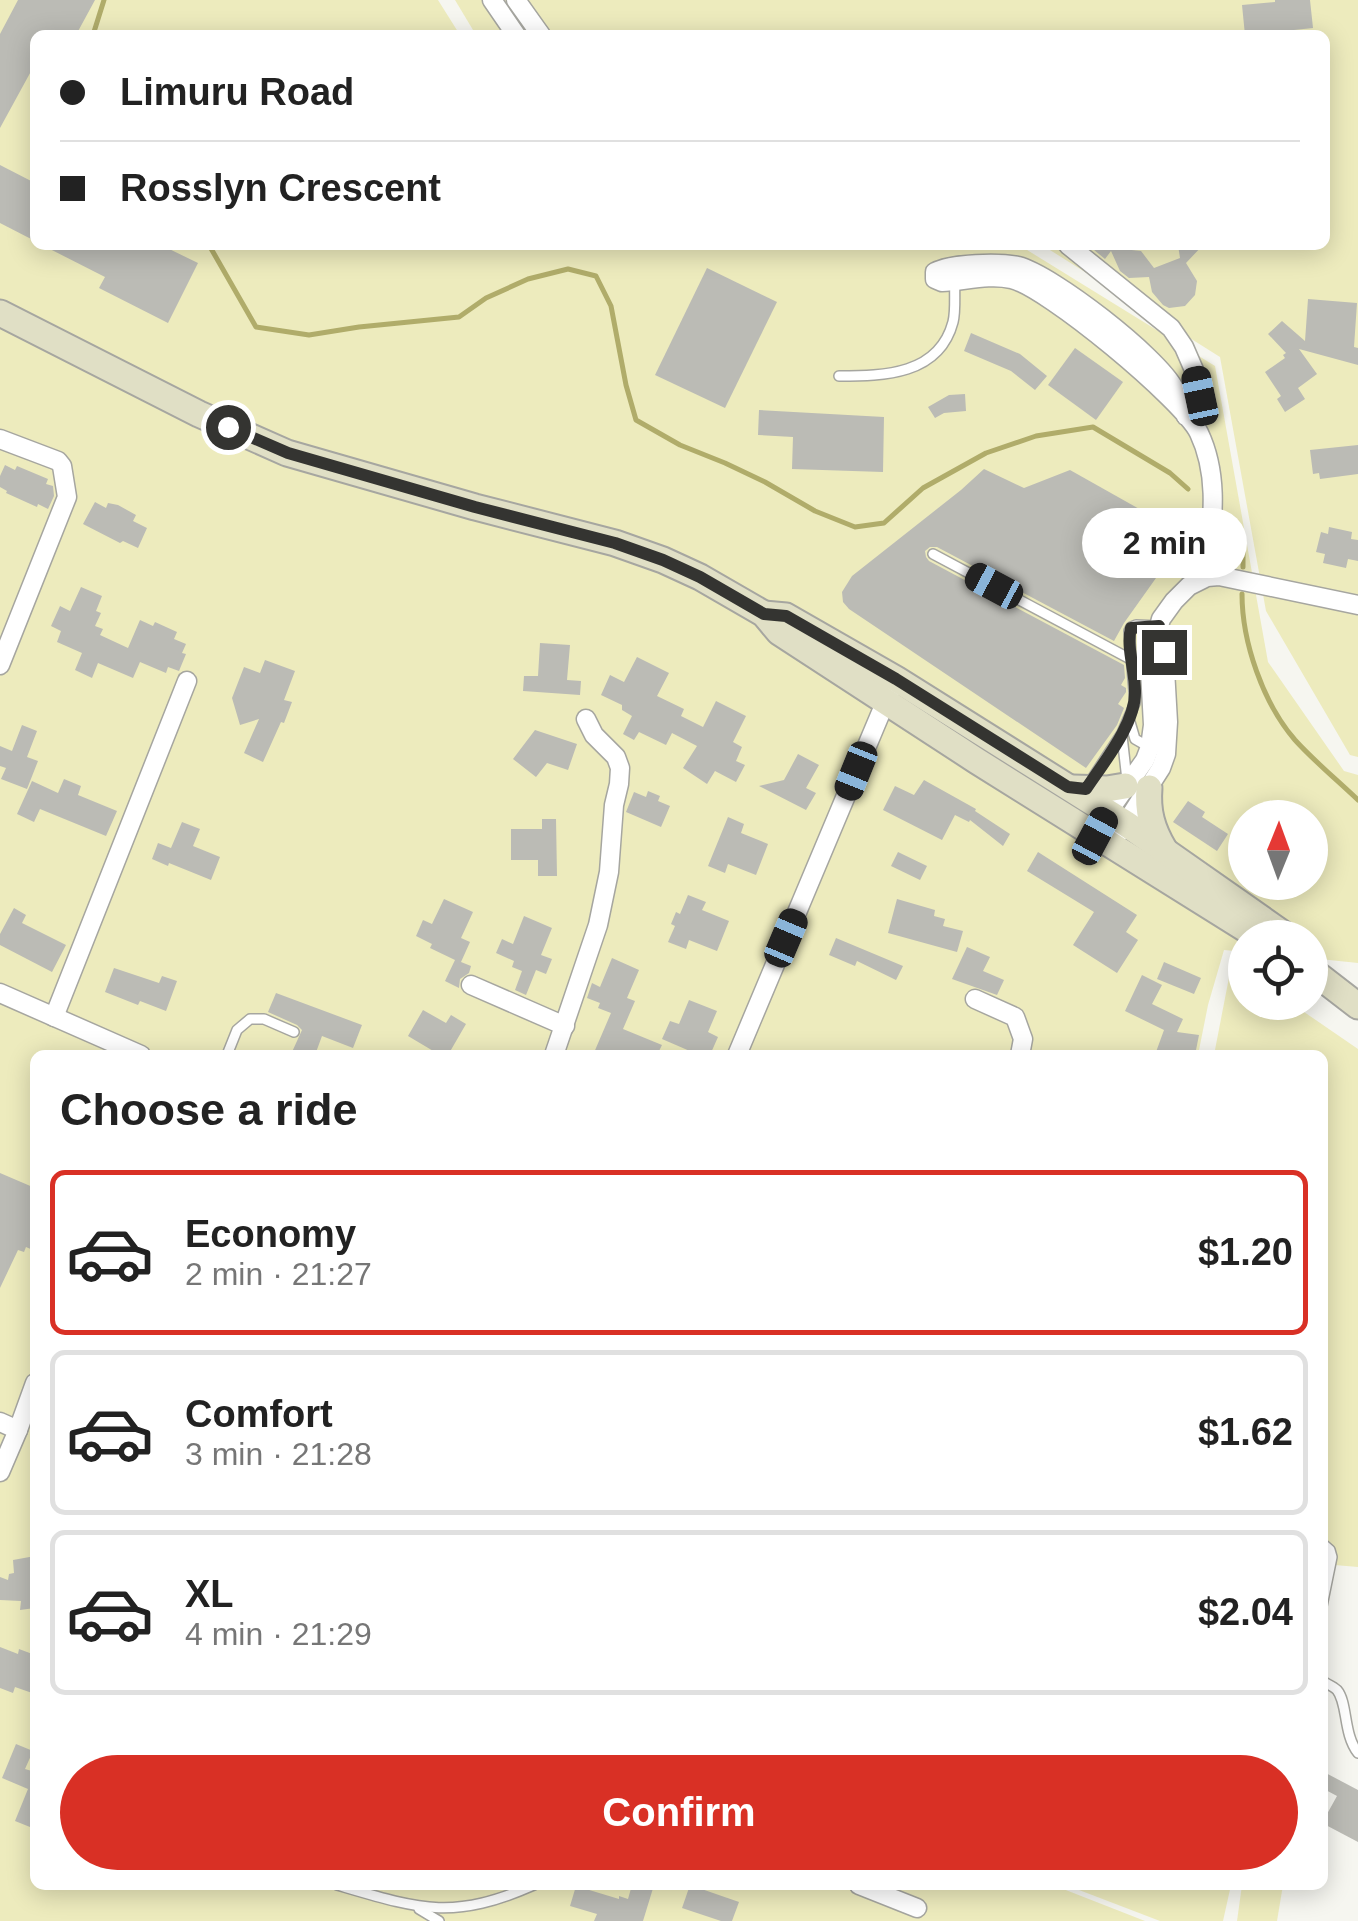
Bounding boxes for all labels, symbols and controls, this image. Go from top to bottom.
text: Limuru Road [120,71,354,113]
text: Rosslyn Crescent [120,167,441,209]
car [1179,364,1221,428]
route start [206,405,251,450]
callout: 2 min [1082,507,1246,577]
text: 2 min [1123,525,1206,561]
car [960,559,1028,613]
route end [1142,630,1187,675]
car [831,738,881,804]
north arrow [1228,800,1328,900]
map controls [1228,800,1328,1020]
car [1068,802,1122,870]
car [760,905,812,971]
button: locate [1228,920,1328,1020]
text: Choose a ride [60,1084,358,1135]
icon: car [65,1208,155,1298]
text: Economy [185,1213,356,1255]
text: $1.20 [1198,1231,1293,1273]
text: 2 min · 21:27 [185,1256,372,1292]
icon: car [65,1388,155,1478]
text: Comfort [185,1393,333,1435]
text: $1.62 [1198,1411,1293,1453]
text: 3 min · 21:28 [185,1436,372,1472]
icon: car [65,1568,155,1658]
text: XL [185,1573,234,1615]
text: $2.04 [1198,1591,1293,1633]
text: 4 min · 21:29 [185,1616,372,1652]
button: Confirm [60,1755,1298,1870]

